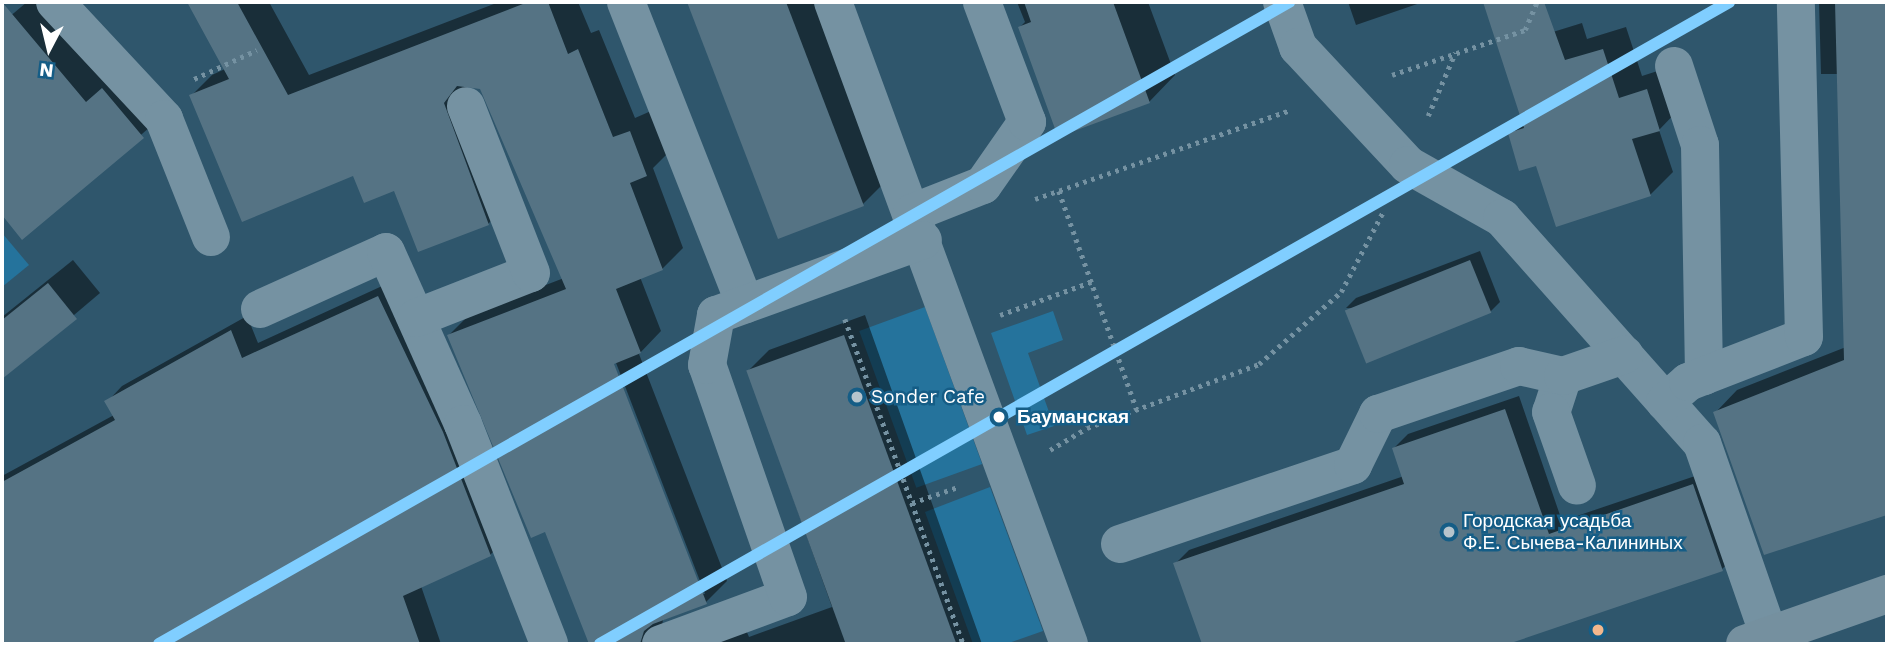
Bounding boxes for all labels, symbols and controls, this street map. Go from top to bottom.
north arrow [14,14,84,84]
text: N [38,58,55,83]
place label: Sonder Cafe [871,386,985,408]
marker: Sonder Cafe [849,389,865,405]
marker: Бауманская [987,405,1011,429]
place label: Бауманская [1017,406,1129,428]
place label: Городская усадьба Ф.Е. Сычева-Калининых [1463,510,1683,554]
marker: Городская усадьба Ф.Е. Сычева-Калининых [1441,524,1457,540]
unlabelled marker [1591,623,1605,637]

